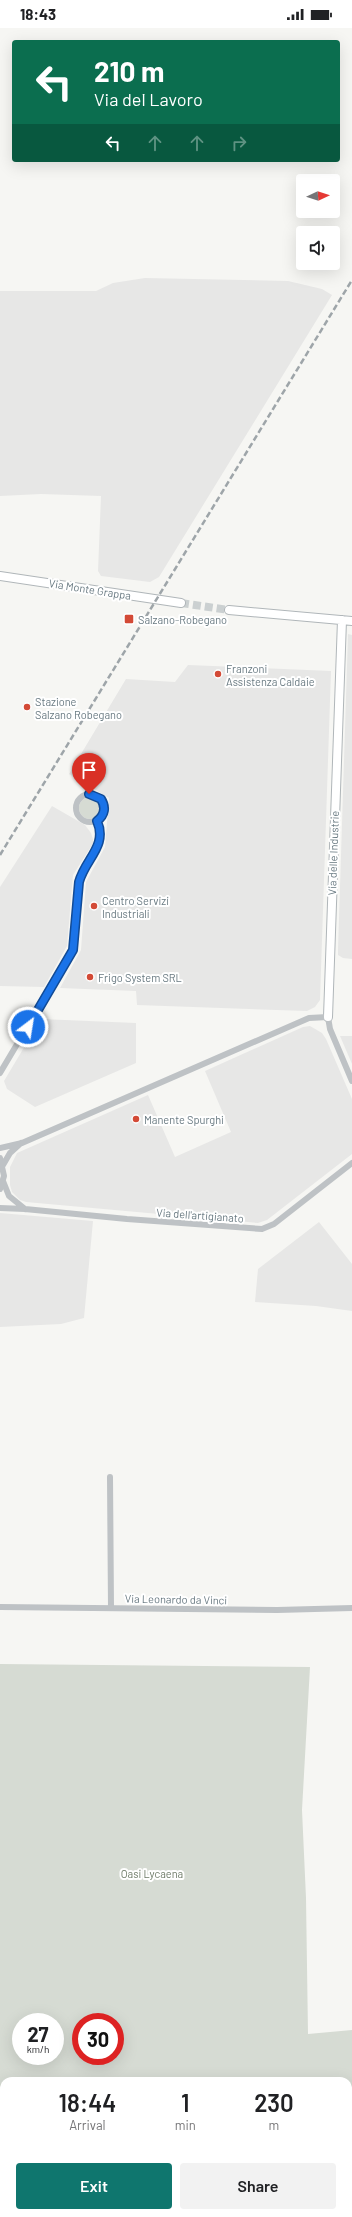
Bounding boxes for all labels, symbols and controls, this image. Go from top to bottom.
text: 18:43 [20,5,56,23]
text: 210 m [94,54,164,88]
icon: left [28,56,80,108]
text: Via del Lavoro [94,88,203,110]
icon: left [102,132,124,154]
icon: ahead [144,132,166,154]
icon: ahead [186,132,208,154]
icon: right [228,132,250,154]
north arrow [296,174,340,218]
map controls [296,174,340,270]
button: sound [296,226,340,270]
street label: Via Monte Grappa [48,576,132,602]
marker: Salzano-Robegano [123,613,135,625]
place label: Salzano-Robegano [138,613,227,626]
place label: Franzoni Assistenza Caldaie [226,662,315,688]
marker: Franzoni Assistenza Caldaie [213,669,223,679]
place label: Stazione Salzano Robegano [35,695,122,721]
marker: Stazione Salzano Robegano [22,702,32,712]
pin [72,753,106,794]
icon: arrive [78,759,100,781]
street label: Via delle Industrie [325,810,341,896]
place label: Centro Servizi Industriali [102,894,169,920]
marker: Centro Servizi Industriali [89,901,99,911]
place label: Frigo System SRL [98,971,182,984]
marker: Frigo System SRL [85,972,95,982]
position arrow [7,1006,49,1048]
place label: Manente Spurghi [144,1113,224,1126]
marker: Manente Spurghi [131,1114,141,1124]
street label: Via dell'artigianato [156,1205,244,1225]
street label: Via Leonardo da Vinci [125,1592,227,1606]
park label: Oasi Lycaena [121,1867,183,1880]
speed limit sign: 30 [72,2013,124,2065]
text: 27 [27,2022,49,2046]
text: km/h [27,2043,49,2055]
text: 18:44 [58,2088,116,2117]
text: 1 [181,2088,190,2117]
text: 230 [254,2088,294,2117]
text: Arrival [69,2117,106,2133]
text: min [175,2117,196,2133]
text: m [269,2117,279,2133]
button: Exit [16,2163,172,2209]
button: Share [180,2163,336,2209]

